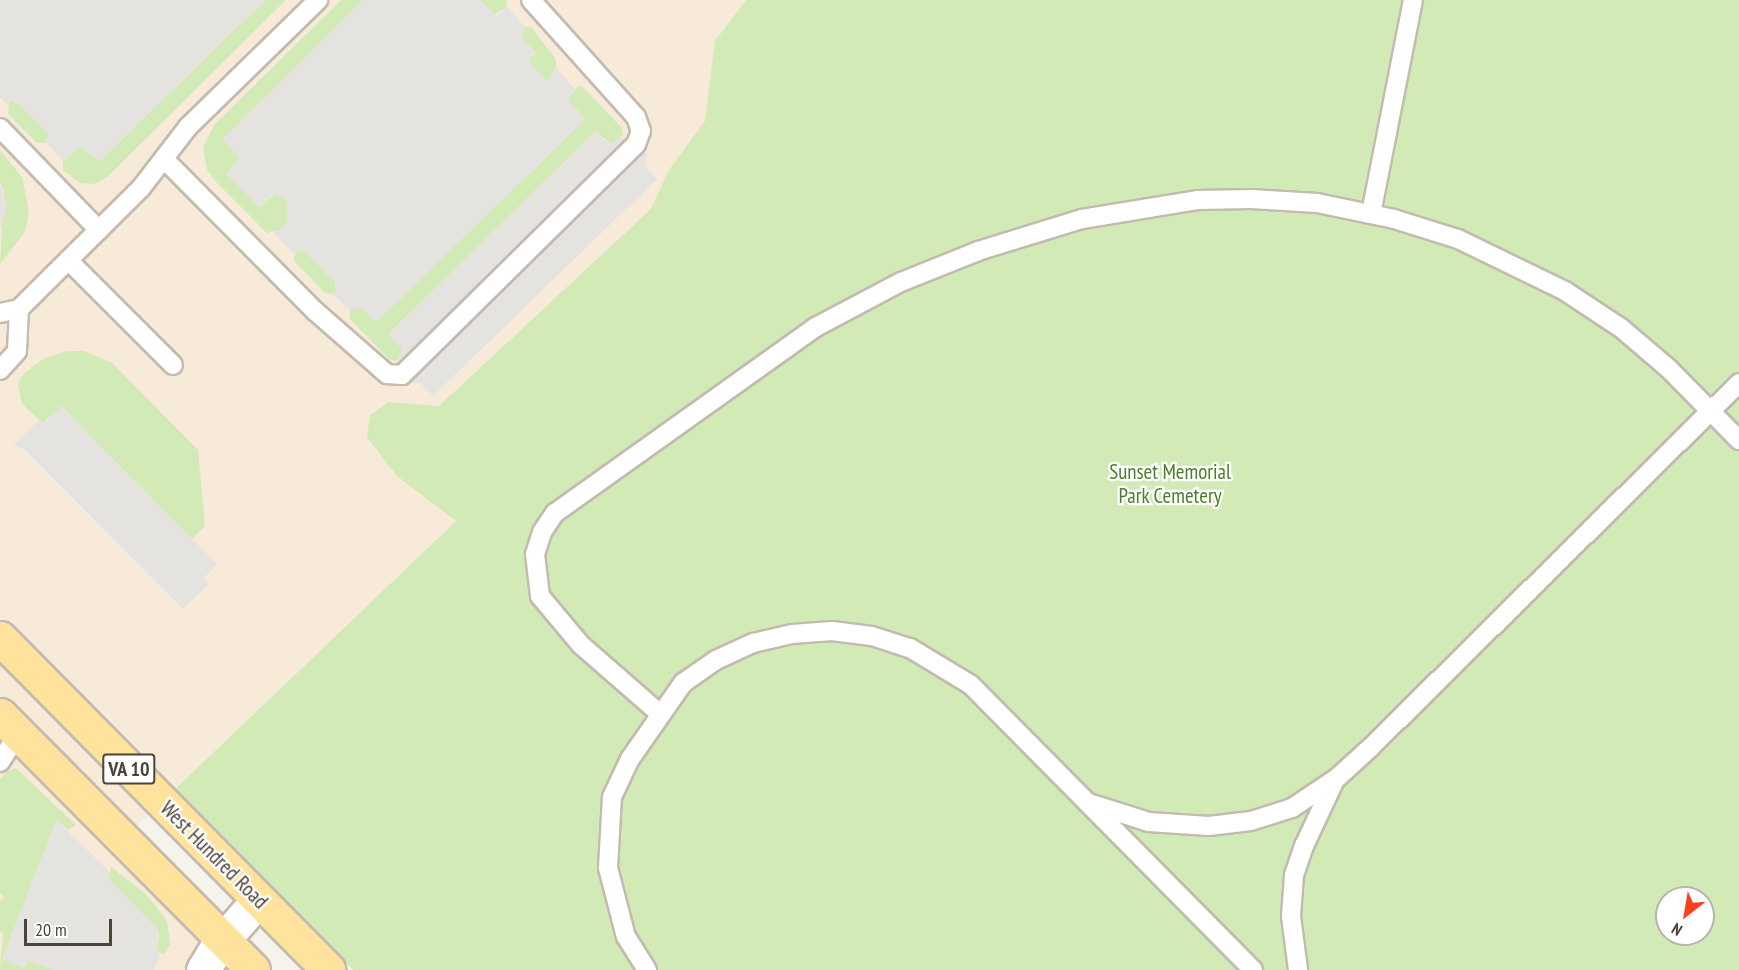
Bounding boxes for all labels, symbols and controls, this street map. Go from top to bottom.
park label: Sunset Memorial Park Cemetery [1109,459,1231,509]
road number: VA 10 [100,752,158,786]
street label: West Hundred Road [155,796,273,914]
north arrow [1655,886,1715,946]
scale bar [27,907,116,945]
text: 20 m [35,918,67,941]
text: N [1668,919,1686,941]

